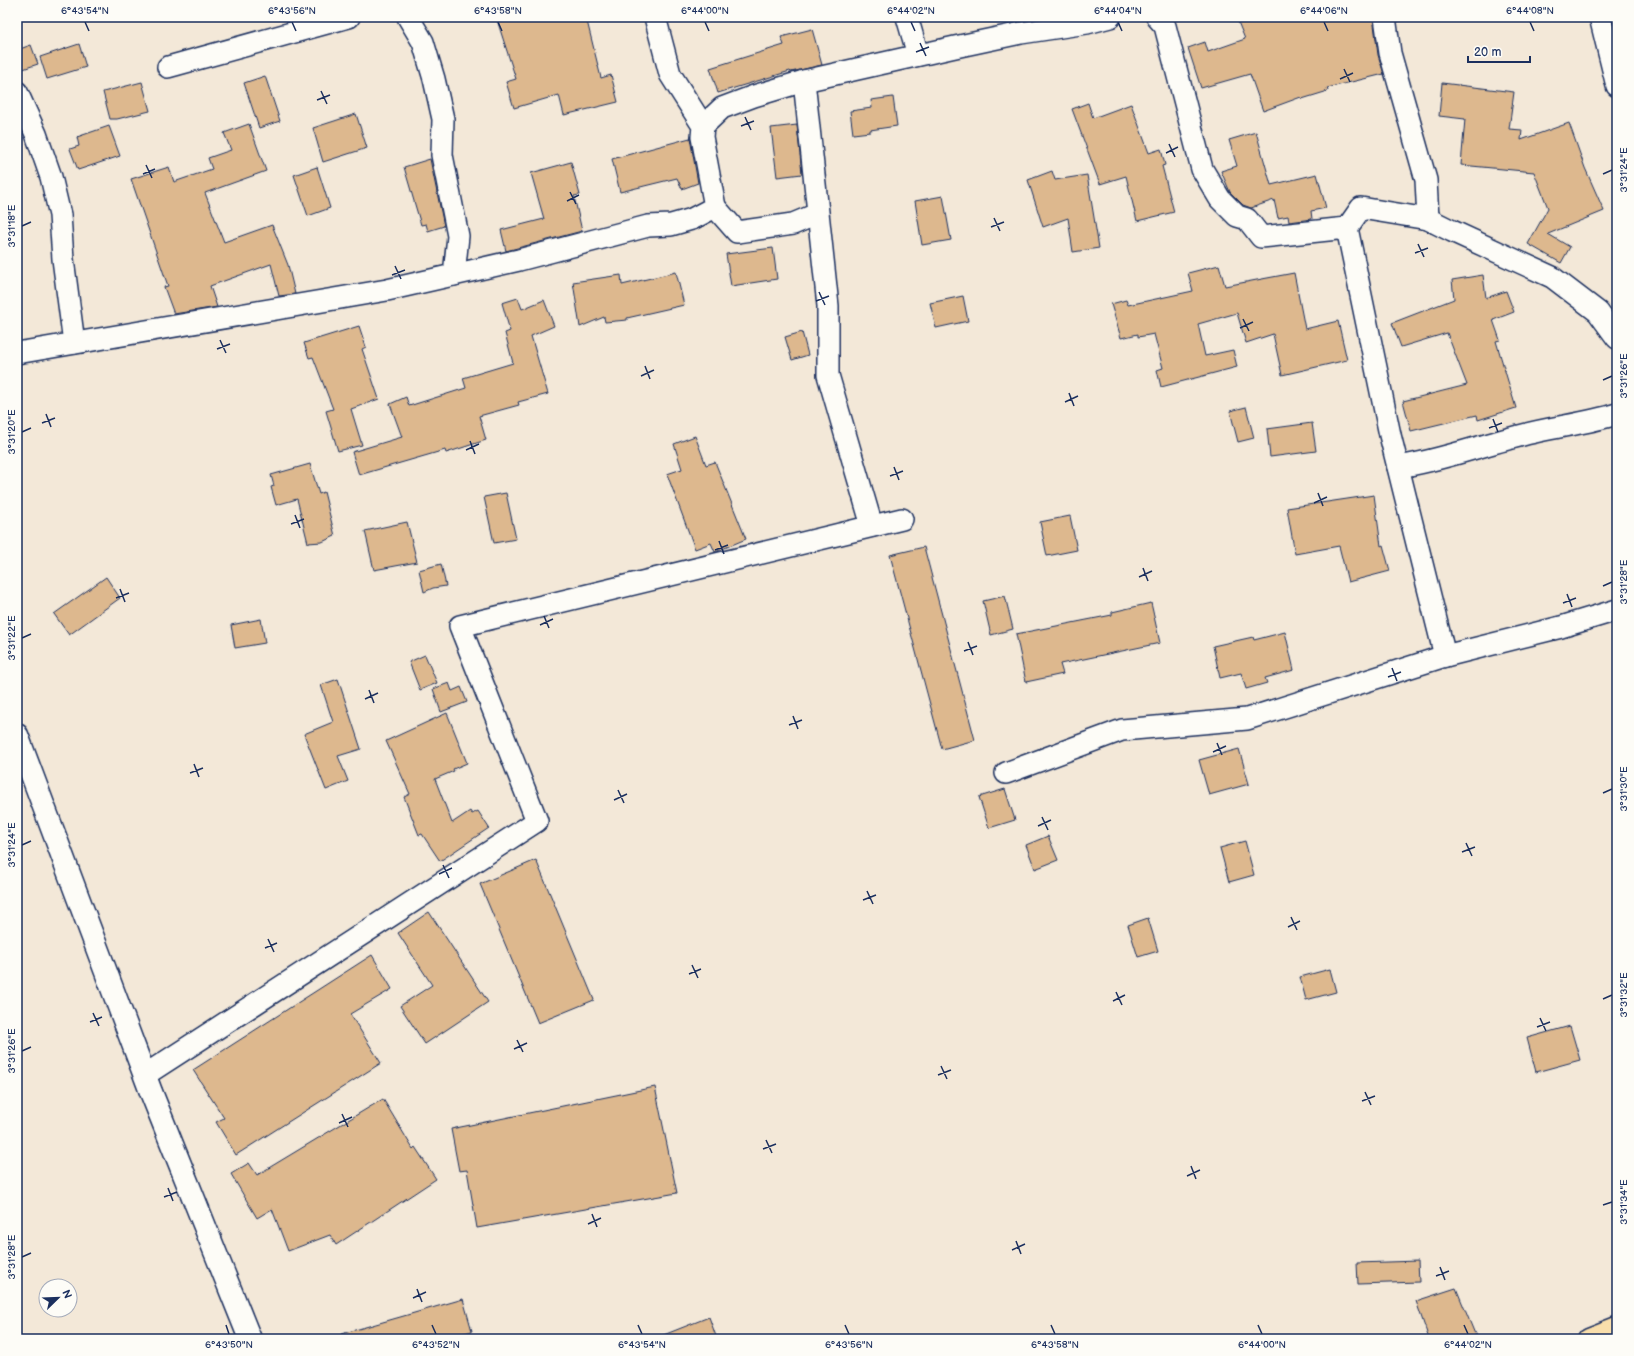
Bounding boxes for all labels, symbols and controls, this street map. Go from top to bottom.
text: 6°43'54"N [61,5,109,17]
text: 6°43'56"N [268,5,316,17]
text: 6°43'58"N [474,5,522,17]
text: 6°44'00"N [681,5,729,17]
text: 6°44'02"N [887,5,935,17]
text: 6°44'04"N [1094,5,1142,17]
text: 6°44'06"N [1300,5,1348,17]
text: 6°44'08"N [1506,5,1554,17]
scale bar [1468,38,1530,64]
text: 20 m [1474,45,1501,60]
text: 3°31'24"E [1618,147,1630,193]
text: 3°31'18"E [6,204,18,247]
text: 3°31'26"E [1618,353,1630,399]
text: 3°31'20"E [6,409,18,454]
text: 3°31'28"E [1618,559,1630,604]
text: 3°31'22"E [6,615,18,660]
text: 3°31'30"E [1618,766,1630,812]
text: 3°31'24"E [6,822,18,868]
text: 3°31'32"E [1618,972,1630,1018]
text: 3°31'26"E [6,1028,18,1074]
text: 3°31'34"E [1618,1179,1630,1225]
text: 3°31'28"E [6,1234,18,1279]
north arrow [38,1278,78,1318]
text: N [59,1288,74,1301]
text: 6°43'50"N [205,1339,253,1351]
text: 6°43'52"N [412,1339,460,1351]
text: 6°43'54"N [618,1339,666,1351]
text: 6°43'56"N [825,1339,873,1351]
text: 6°43'58"N [1031,1339,1079,1351]
text: 6°44'00"N [1238,1339,1286,1351]
text: 6°44'02"N [1444,1339,1492,1351]

